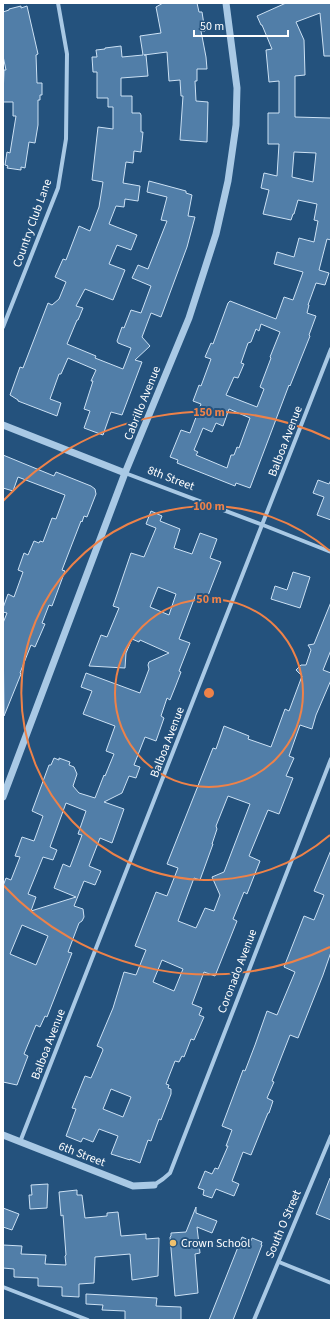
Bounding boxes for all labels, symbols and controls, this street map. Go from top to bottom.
scale bar [194,12,288,38]
text: 50 m [200,18,224,35]
street label: Country Club Lane [9,177,56,270]
street label: Cabrillo Avenue [120,363,165,443]
street label: Balboa Avenue [264,403,307,479]
text: 150 m [193,404,225,421]
street label: 8th Street [145,462,197,495]
text: 100 m [193,498,225,515]
text: 50 m [196,591,222,608]
centre of rings [202,686,216,700]
street label: Balboa Avenue [146,704,189,780]
street label: Coronado Avenue [214,927,261,1016]
street label: Balboa Avenue [27,1006,70,1082]
street label: 6th Street [56,1138,108,1171]
street label: South O Street [261,1187,306,1261]
place label: Crown School [181,1235,250,1252]
marker: Crown School [168,1238,178,1248]

